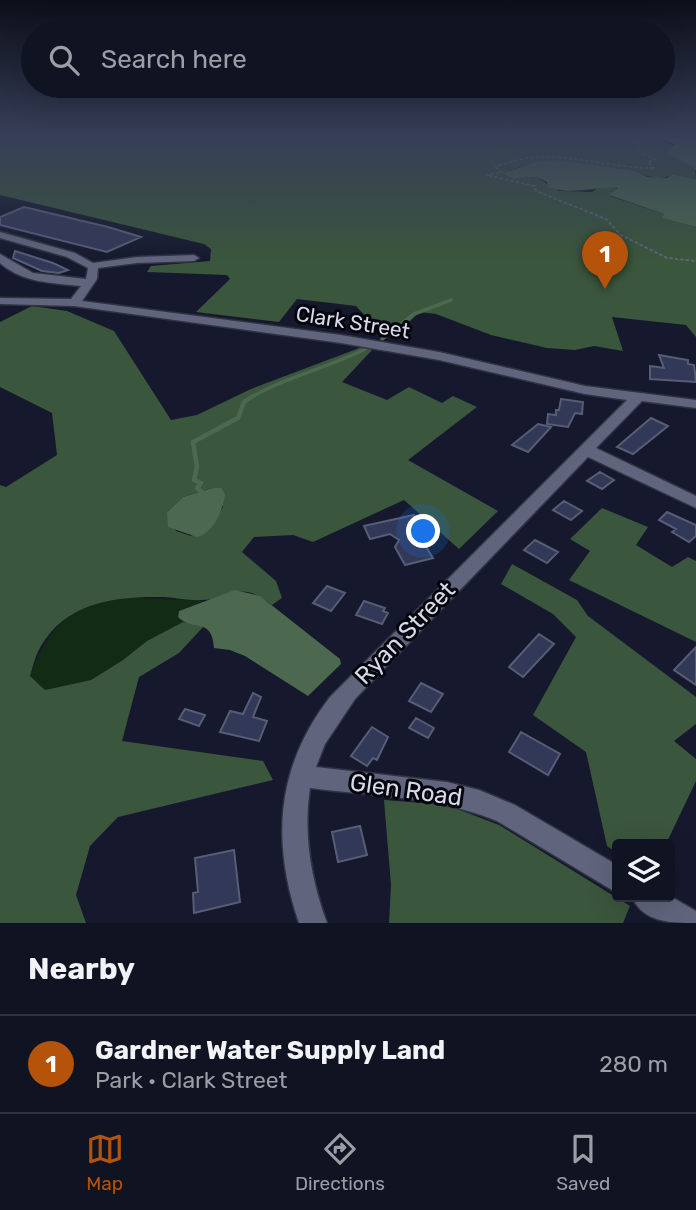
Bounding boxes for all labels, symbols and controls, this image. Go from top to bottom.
search box [21,21,675,98]
icon: search [45,41,83,79]
text: Search here [101,44,247,75]
pin: 1 [582,231,628,289]
street label: Clark Street [294,301,412,343]
your location [406,514,440,548]
street label: Ryan Street [349,576,461,690]
street label: Glen Road [348,768,464,812]
map controls [612,839,675,902]
button: layers [612,839,675,902]
text: Nearby [28,951,135,987]
text: Gardner Water Supply Land [95,1035,445,1066]
text: 1 [45,1050,57,1078]
text: 280 m [599,1050,668,1078]
text: Park · Clark Street [95,1066,288,1094]
tab: Map [86,1130,124,1195]
tab: Directions [295,1130,385,1195]
tab: Saved [556,1130,610,1195]

